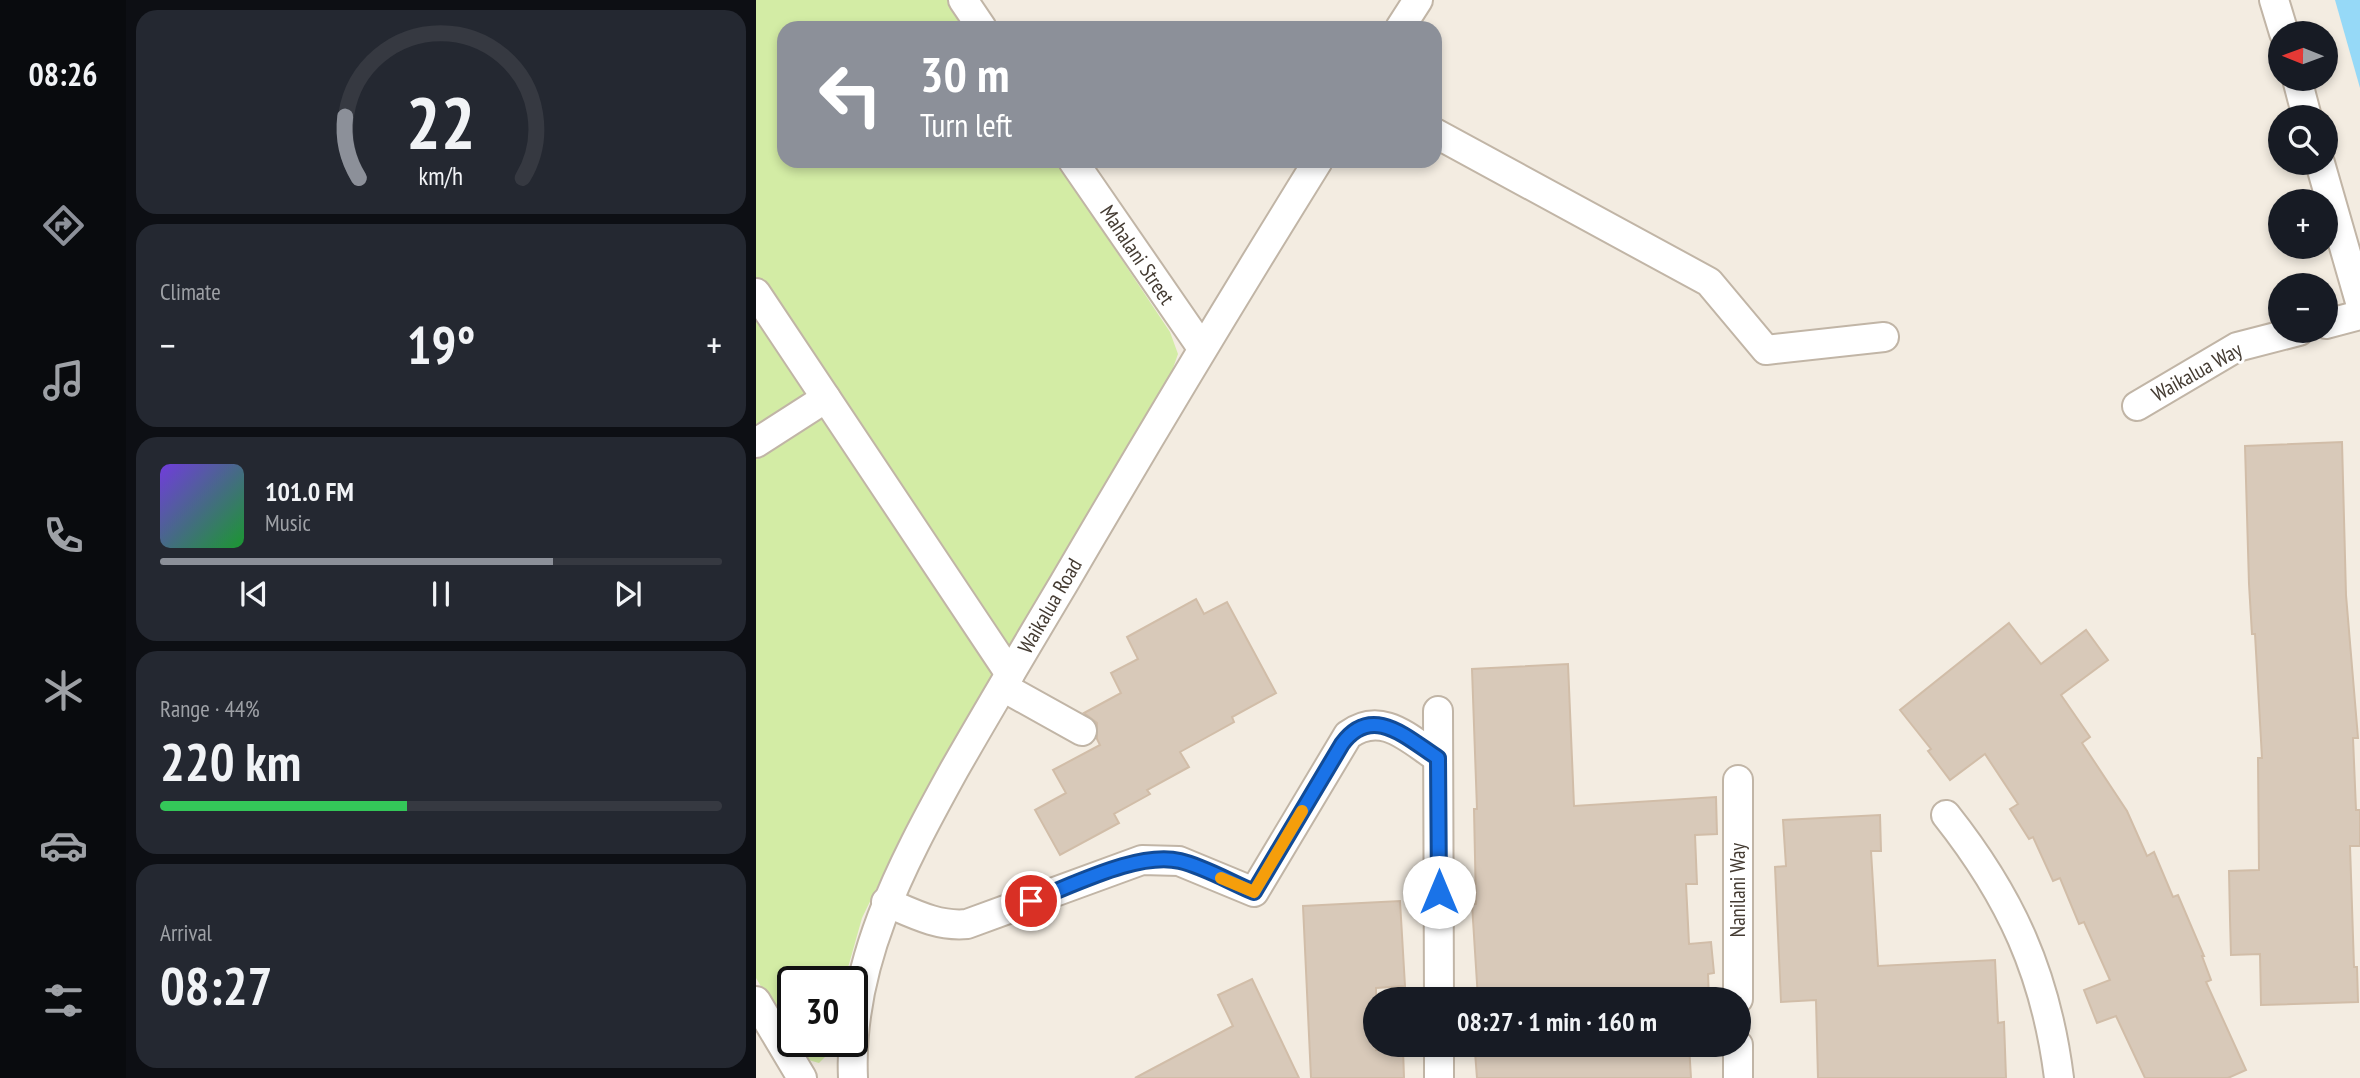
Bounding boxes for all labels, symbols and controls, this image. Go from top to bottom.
north arrow [2268,21,2338,91]
map controls [2268,21,2338,343]
text: 30 m [920,42,1009,106]
icon: left [805,49,896,140]
text: 08:26 [28,53,98,95]
text: 22 [406,74,476,168]
text: Turn left [920,104,1012,146]
button: search [2268,105,2338,175]
text: km/h [419,160,463,192]
button: + [2268,189,2338,259]
street label: Mahalani Street [1094,200,1181,310]
icon: directions [39,201,88,250]
button: − [2268,273,2338,343]
text: Climate [160,277,221,306]
text: 19° [407,311,475,378]
text: − [160,320,176,369]
text: + [706,320,722,369]
street label: Waikalua Way [2147,336,2247,407]
icon: music [39,356,88,405]
text: 101.0 FM [265,475,354,508]
text: Music [265,508,311,537]
icon: phone [39,511,88,560]
street label: Waikalua Road [1011,553,1088,658]
icon: previous [235,575,273,613]
icon: pause [422,575,460,613]
icon: next [609,575,647,613]
icon: climate [39,666,88,715]
text: Range · 44% [160,694,260,723]
text: 220 km [160,728,301,795]
icon: car [39,821,88,870]
street label: Nanilani Way [1724,843,1751,937]
position arrow [1402,855,1476,929]
pin [1001,871,1061,931]
icon: arrive [1012,882,1050,920]
text: Arrival [160,918,212,947]
text: 08:27 [160,952,272,1019]
speed limit sign: 30 [777,966,868,1057]
icon: filters [39,976,88,1025]
text: 08:27 · 1 min · 160 m [1457,1005,1657,1038]

